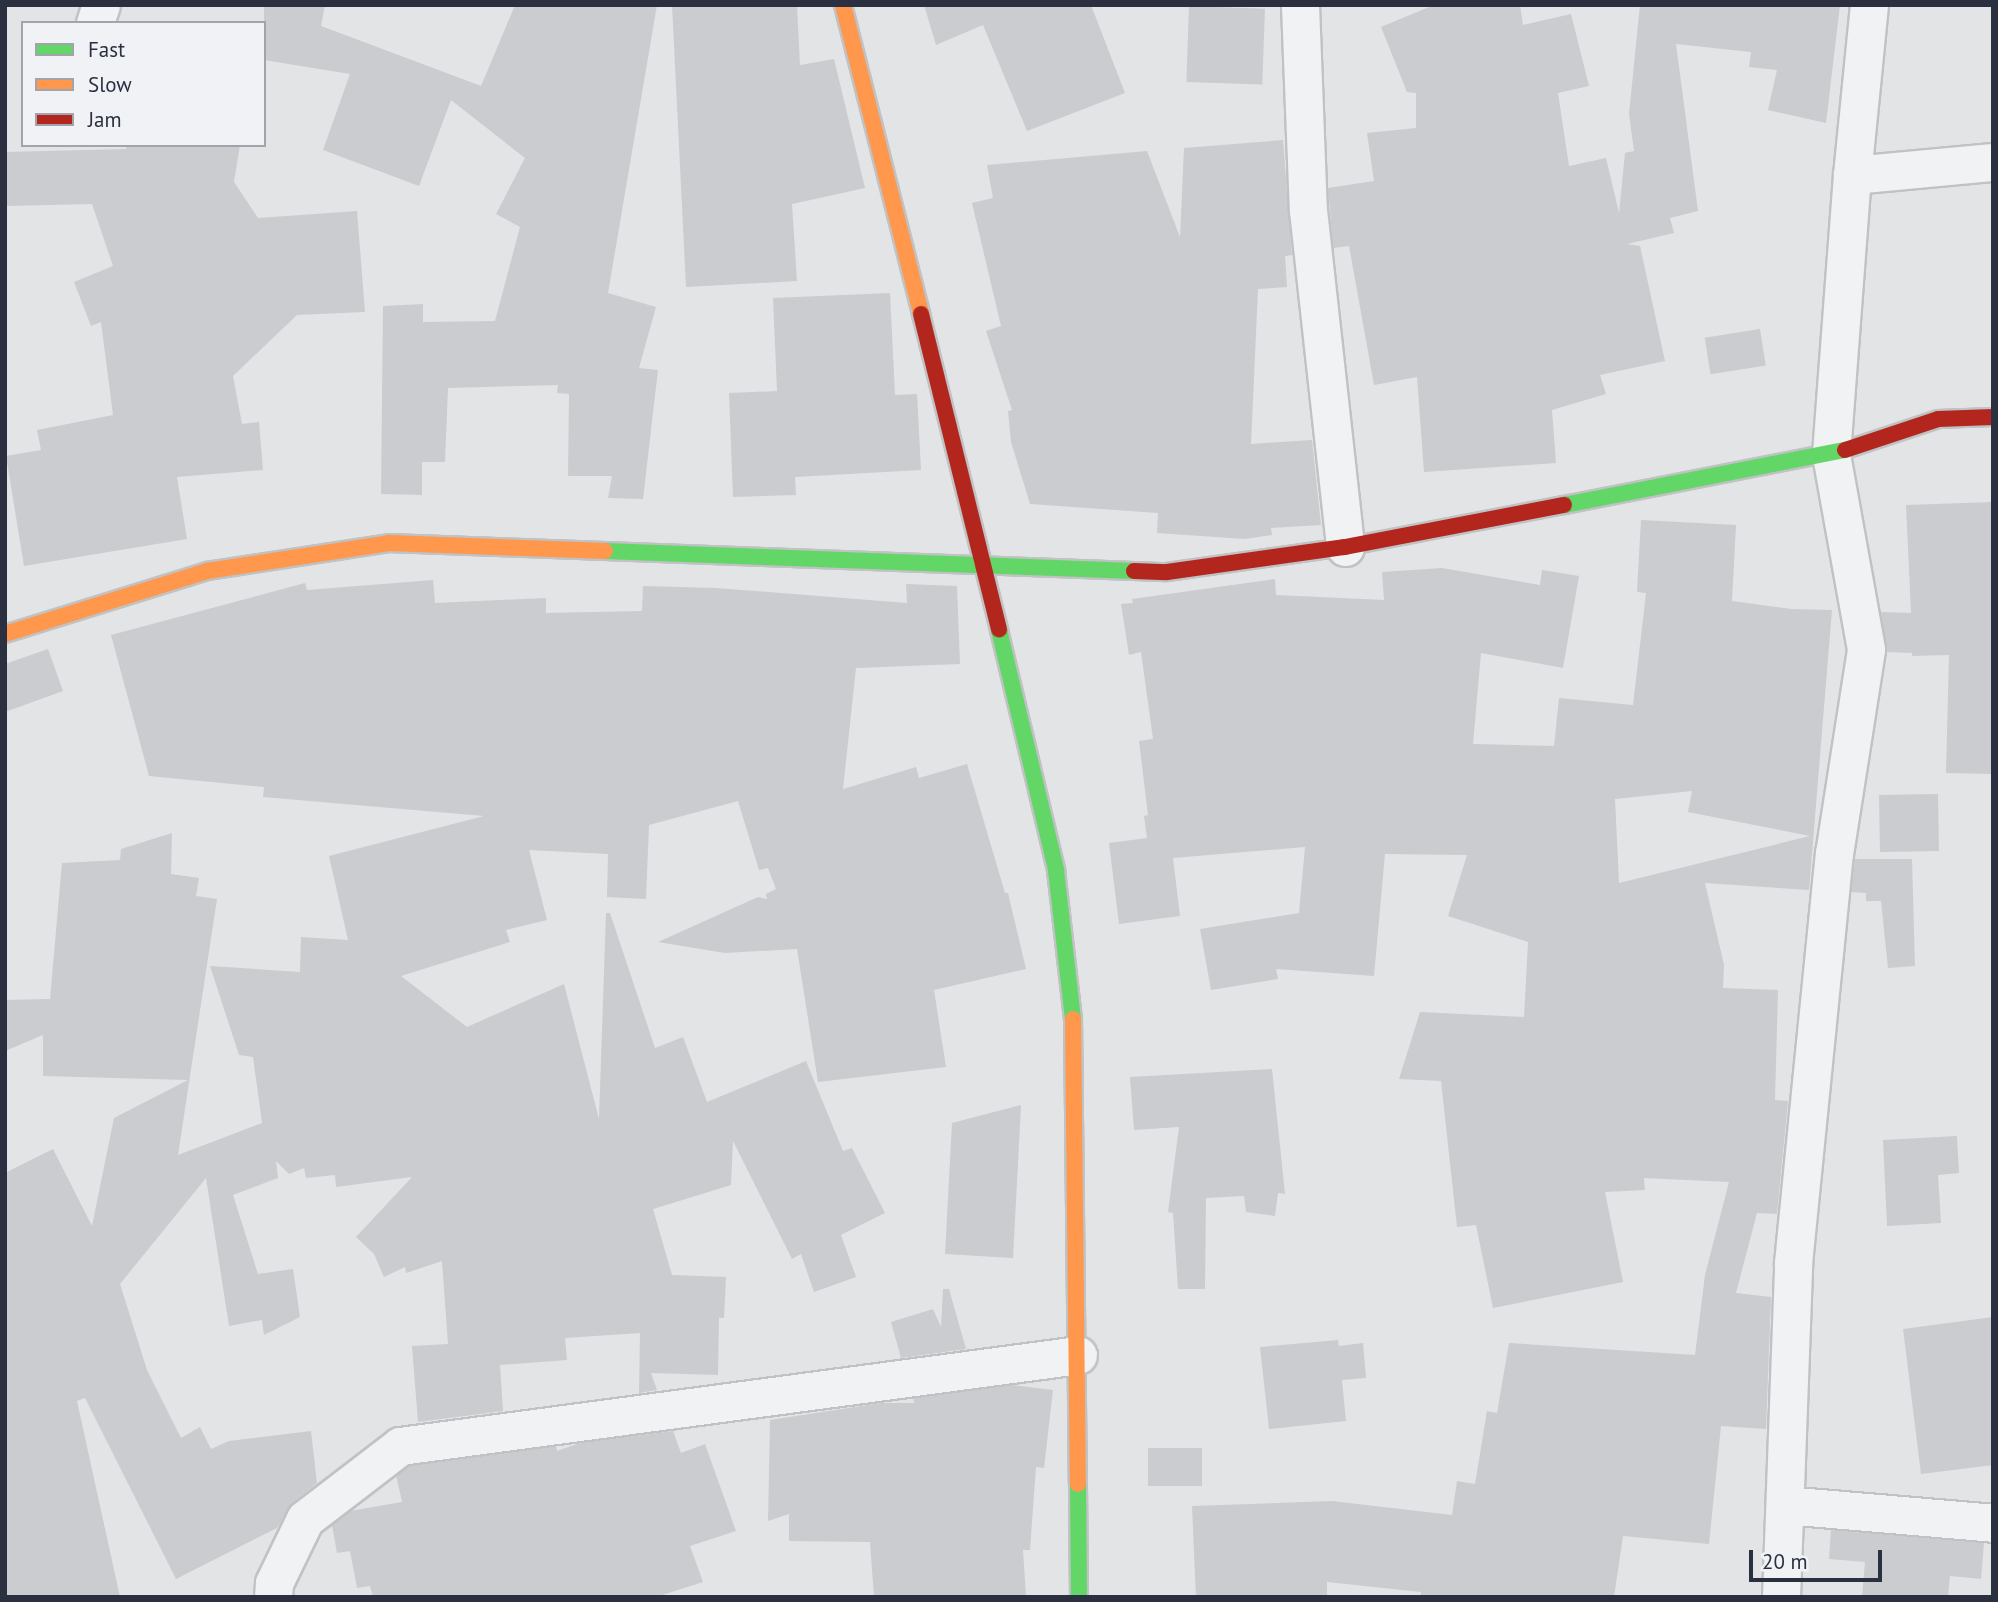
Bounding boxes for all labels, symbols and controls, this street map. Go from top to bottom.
legend [21,21,266,147]
text: Fast [88,36,125,63]
text: Slow [88,71,132,98]
text: Jam [88,106,122,133]
scale bar [1753,1536,1886,1580]
text: 20 m [1762,1548,1808,1575]

